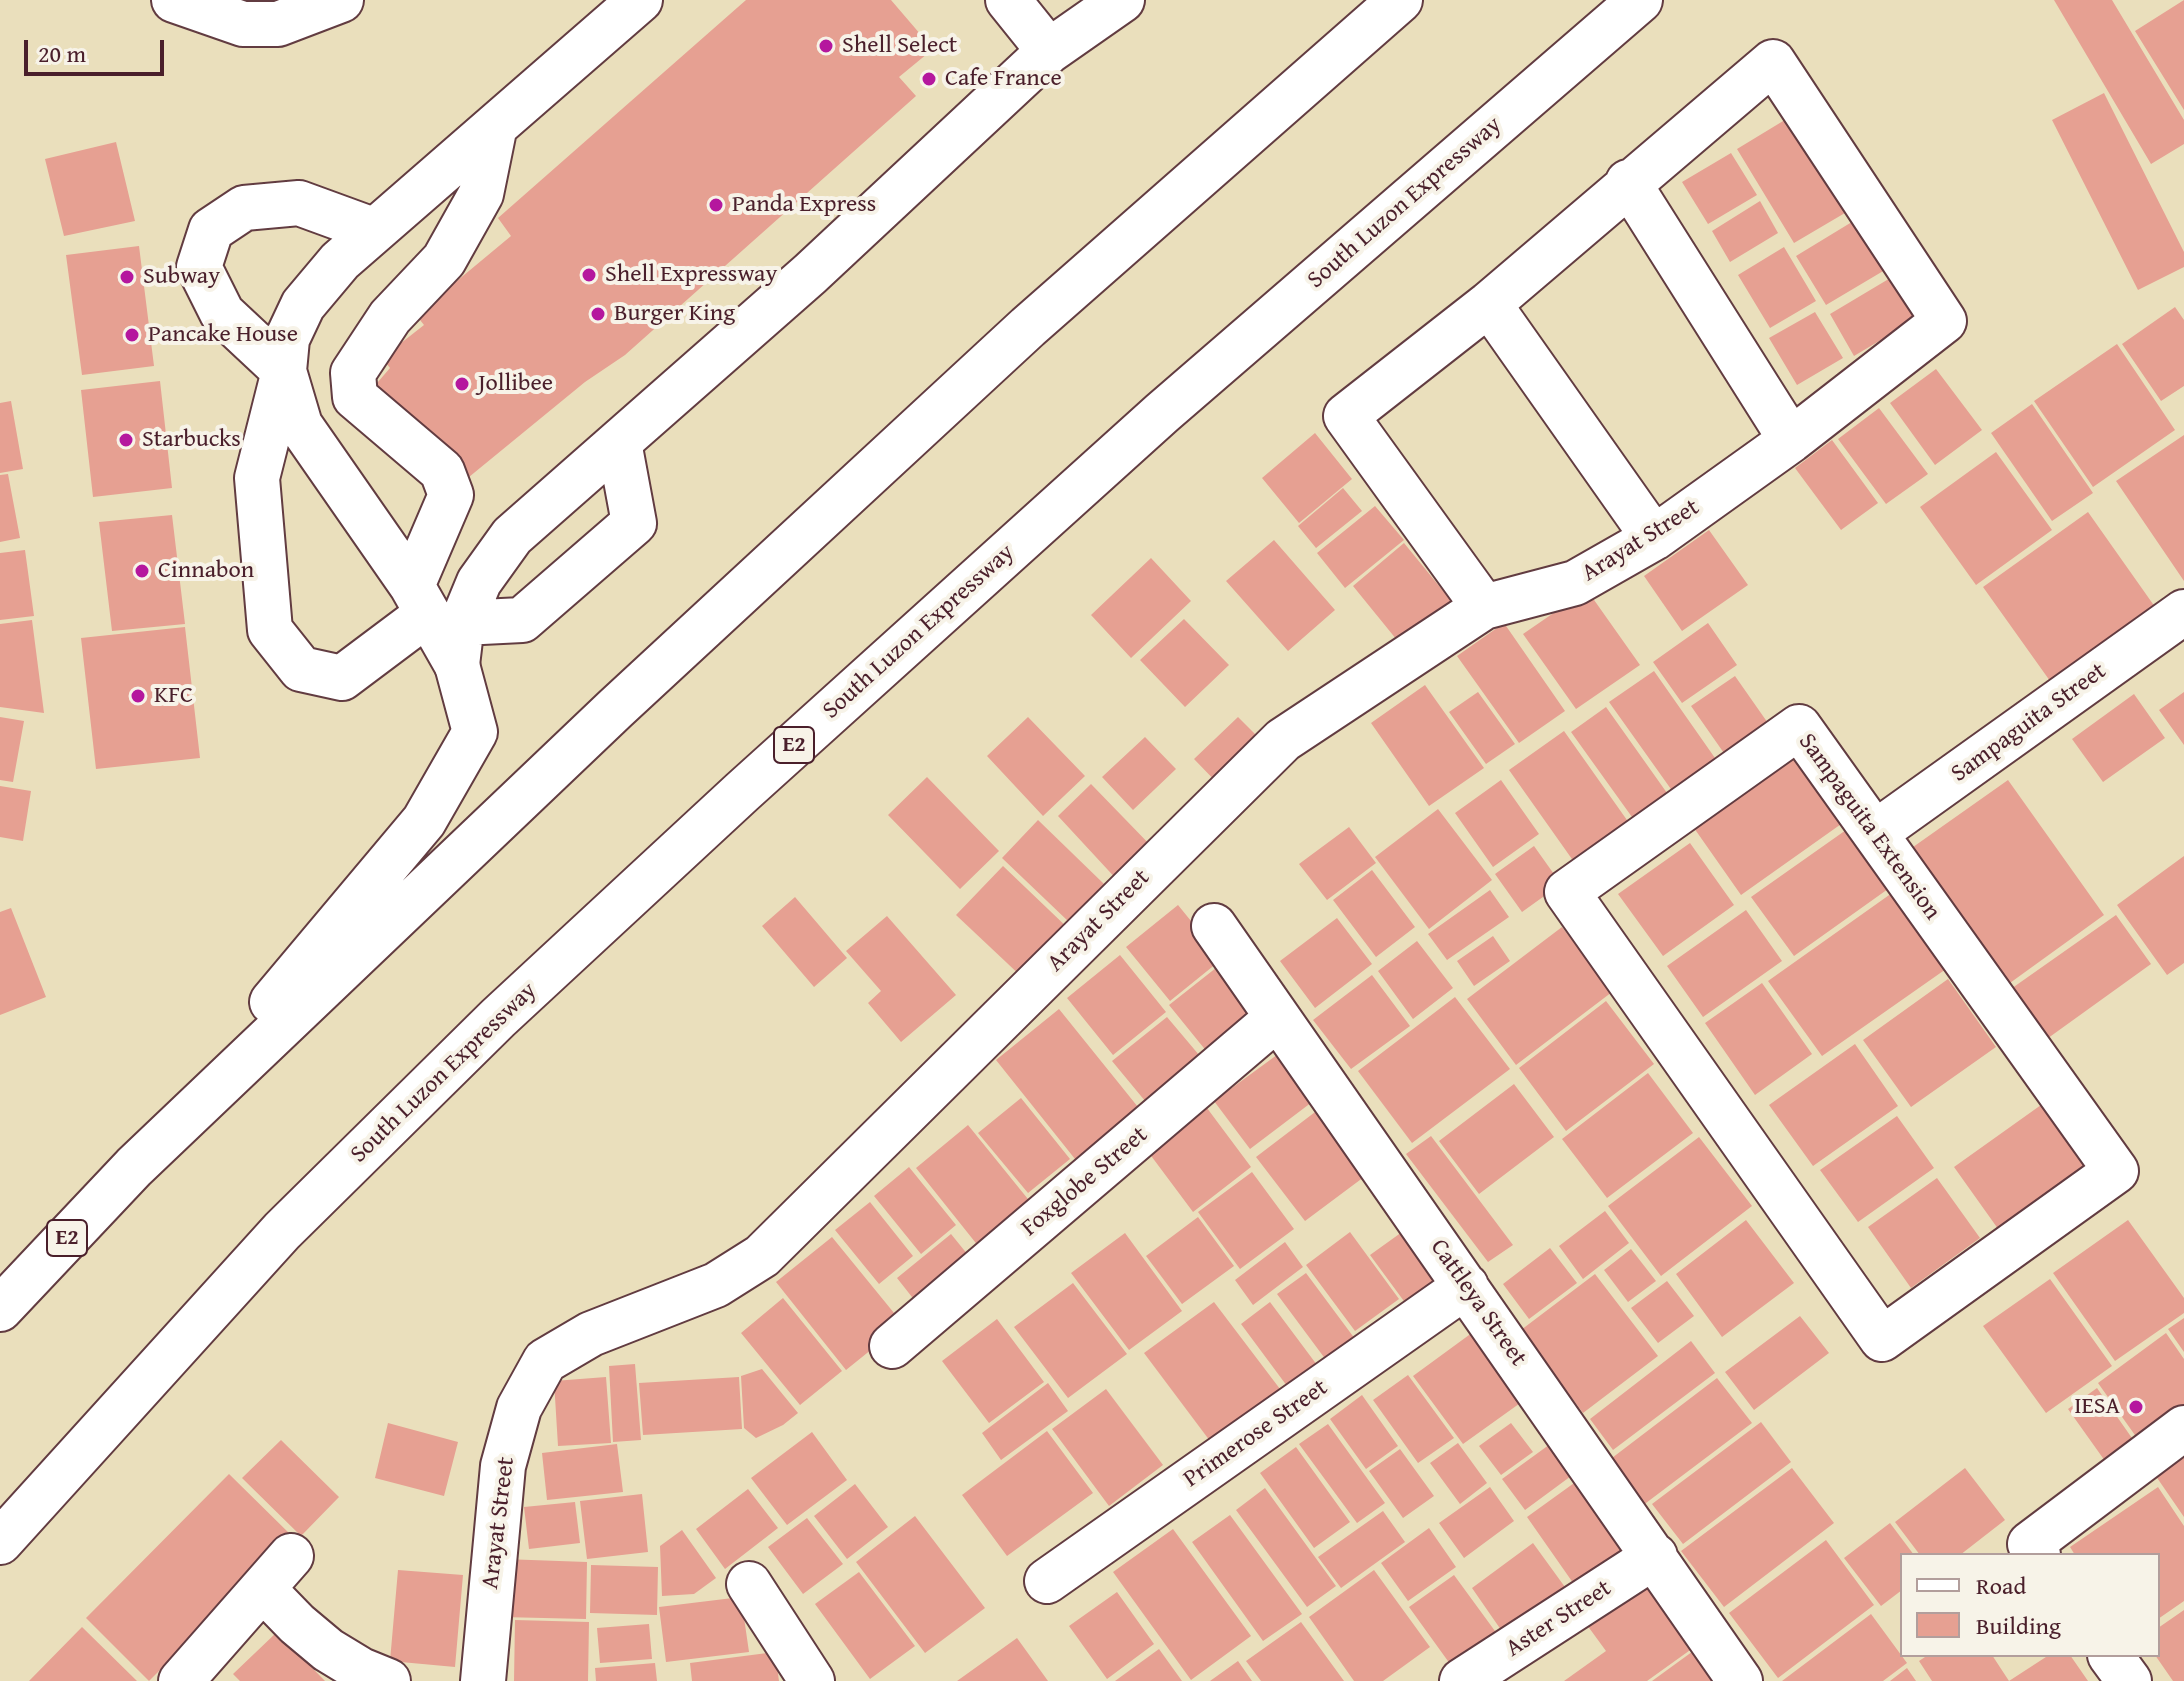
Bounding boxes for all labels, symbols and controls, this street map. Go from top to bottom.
scale bar [28,24,168,74]
place label: Shell Select [842,32,957,60]
text: 20 m [38,36,86,71]
marker: Shell Select [817,37,835,55]
place label: Cafe France [945,65,1062,93]
marker: Cafe France [920,70,938,88]
street label: South Luzon Expressway [1302,111,1508,295]
place label: Panda Express [732,191,876,219]
marker: Panda Express [707,196,725,214]
place label: Shell Expressway [605,261,777,289]
place label: Subway [143,263,220,291]
marker: Shell Expressway [580,266,598,284]
marker: Subway [118,268,136,286]
place label: Burger King [614,300,735,328]
marker: Burger King [589,305,607,323]
place label: Pancake House [148,321,298,349]
marker: Pancake House [123,326,141,344]
place label: Jollibee [478,370,553,398]
marker: Jollibee [453,375,471,393]
place label: Starbucks [142,426,241,454]
marker: Starbucks [117,431,135,449]
street label: Arayat Street [1577,494,1705,588]
street label: South Luzon Expressway [817,538,1021,726]
place label: Cinnabon [158,557,254,585]
marker: Cinnabon [133,562,151,580]
street label: Sampaguita Street [1946,657,2112,789]
place label: KFC [154,682,193,710]
marker: KFC [129,687,147,705]
road number: E2 [774,727,814,763]
street label: Sampaguita Extension [1792,728,1946,926]
street label: Arayat Street [1042,864,1156,978]
street label: South Luzon Expressway [345,977,543,1169]
street label: Foxglobe Street [1016,1121,1154,1243]
road number: E2 [47,1220,87,1256]
street label: Cattleya Street [1424,1234,1532,1372]
street label: Primerose Street [1179,1374,1333,1494]
place label: IESA [2074,1393,2120,1421]
marker: IESA [2127,1398,2145,1416]
street label: Arayat Street [477,1455,521,1591]
legend [1900,1553,2160,1657]
text: Road [1976,1568,2026,1603]
street label: Aster Street [1501,1574,1617,1664]
text: Building [1976,1608,2061,1643]

